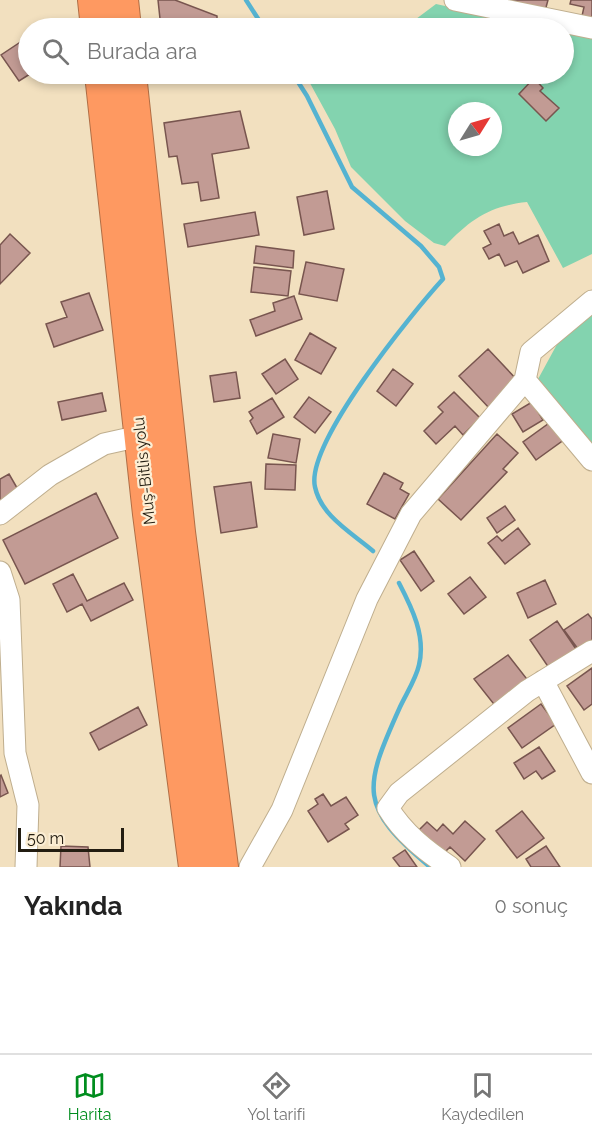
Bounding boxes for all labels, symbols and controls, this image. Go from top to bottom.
search box [18,18,574,84]
icon: search [39,35,72,68]
text: Burada ara [87,38,197,64]
north arrow [448,102,502,156]
street label: Muş-Bitlis yolu [129,416,159,526]
scale bar [18,825,124,852]
text: 50 m [27,829,64,848]
text: Yakında [24,891,122,921]
text: 0 sonuç [495,894,568,918]
tab: Harita [68,1069,111,1124]
tab: Yol tarifi [247,1069,306,1124]
tab: Kaydedilen [441,1069,524,1124]

